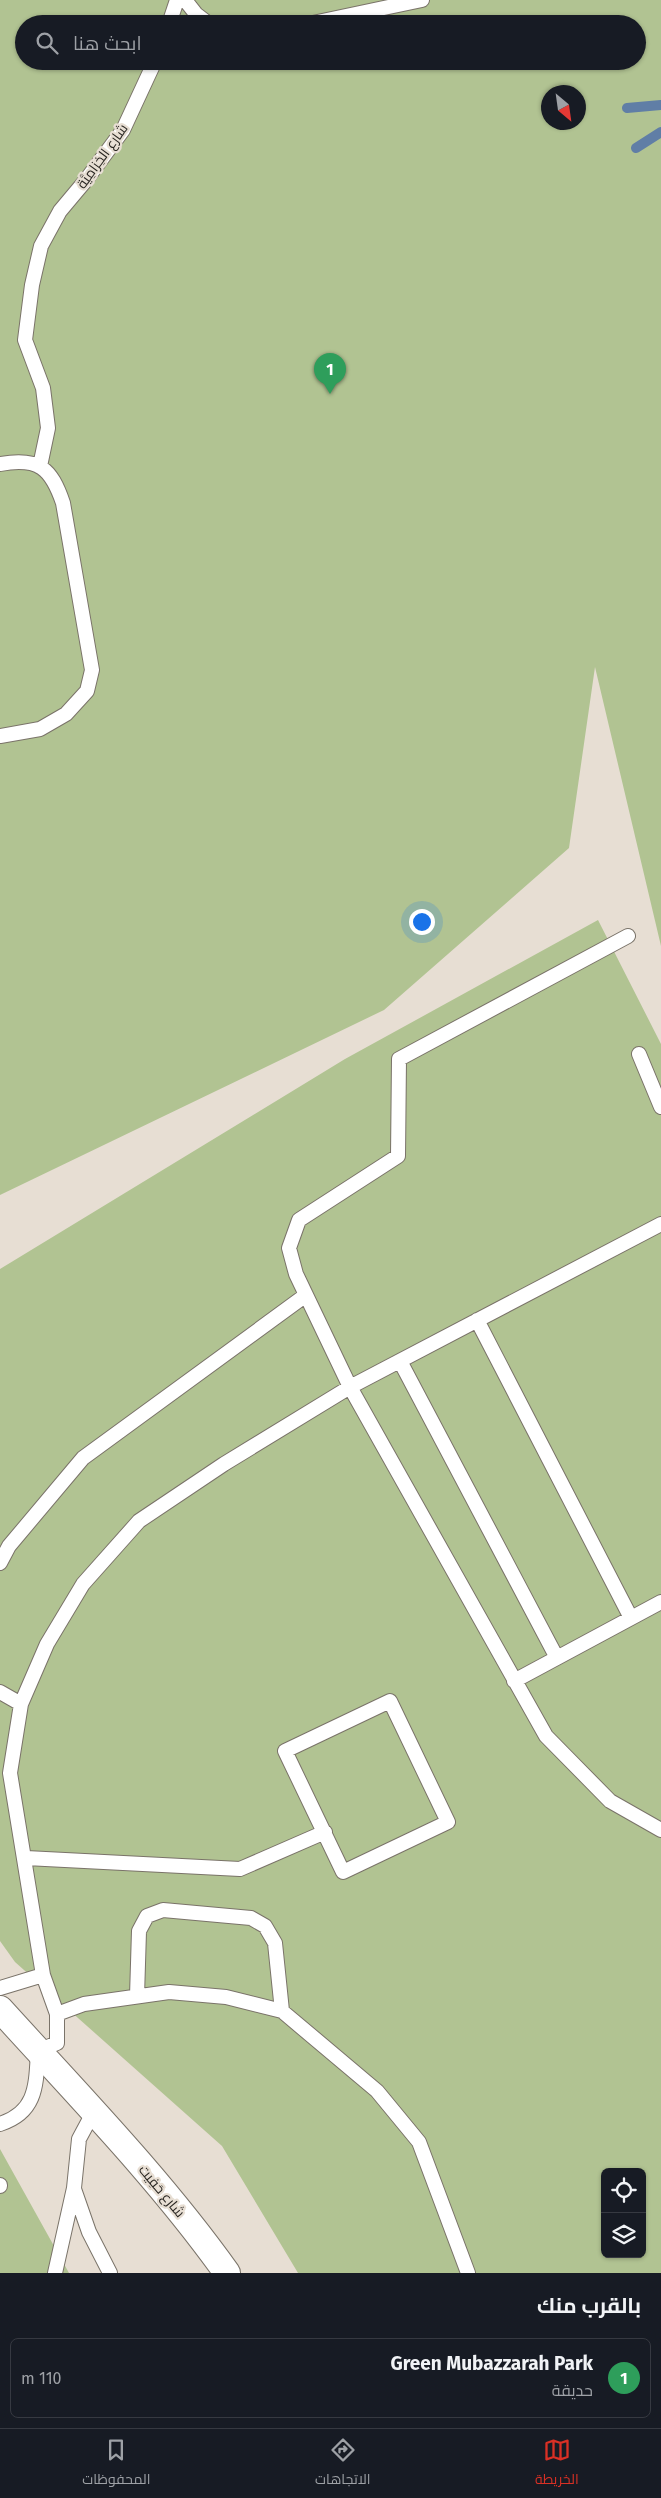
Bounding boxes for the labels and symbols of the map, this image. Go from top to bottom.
north arrow [541,85,586,130]
street label: شارع الخِزامِيَّة [73,121,132,192]
pin: 1 [314,353,346,394]
your location [409,909,435,935]
street label: شارع حَفِيت [135,2162,188,2221]

